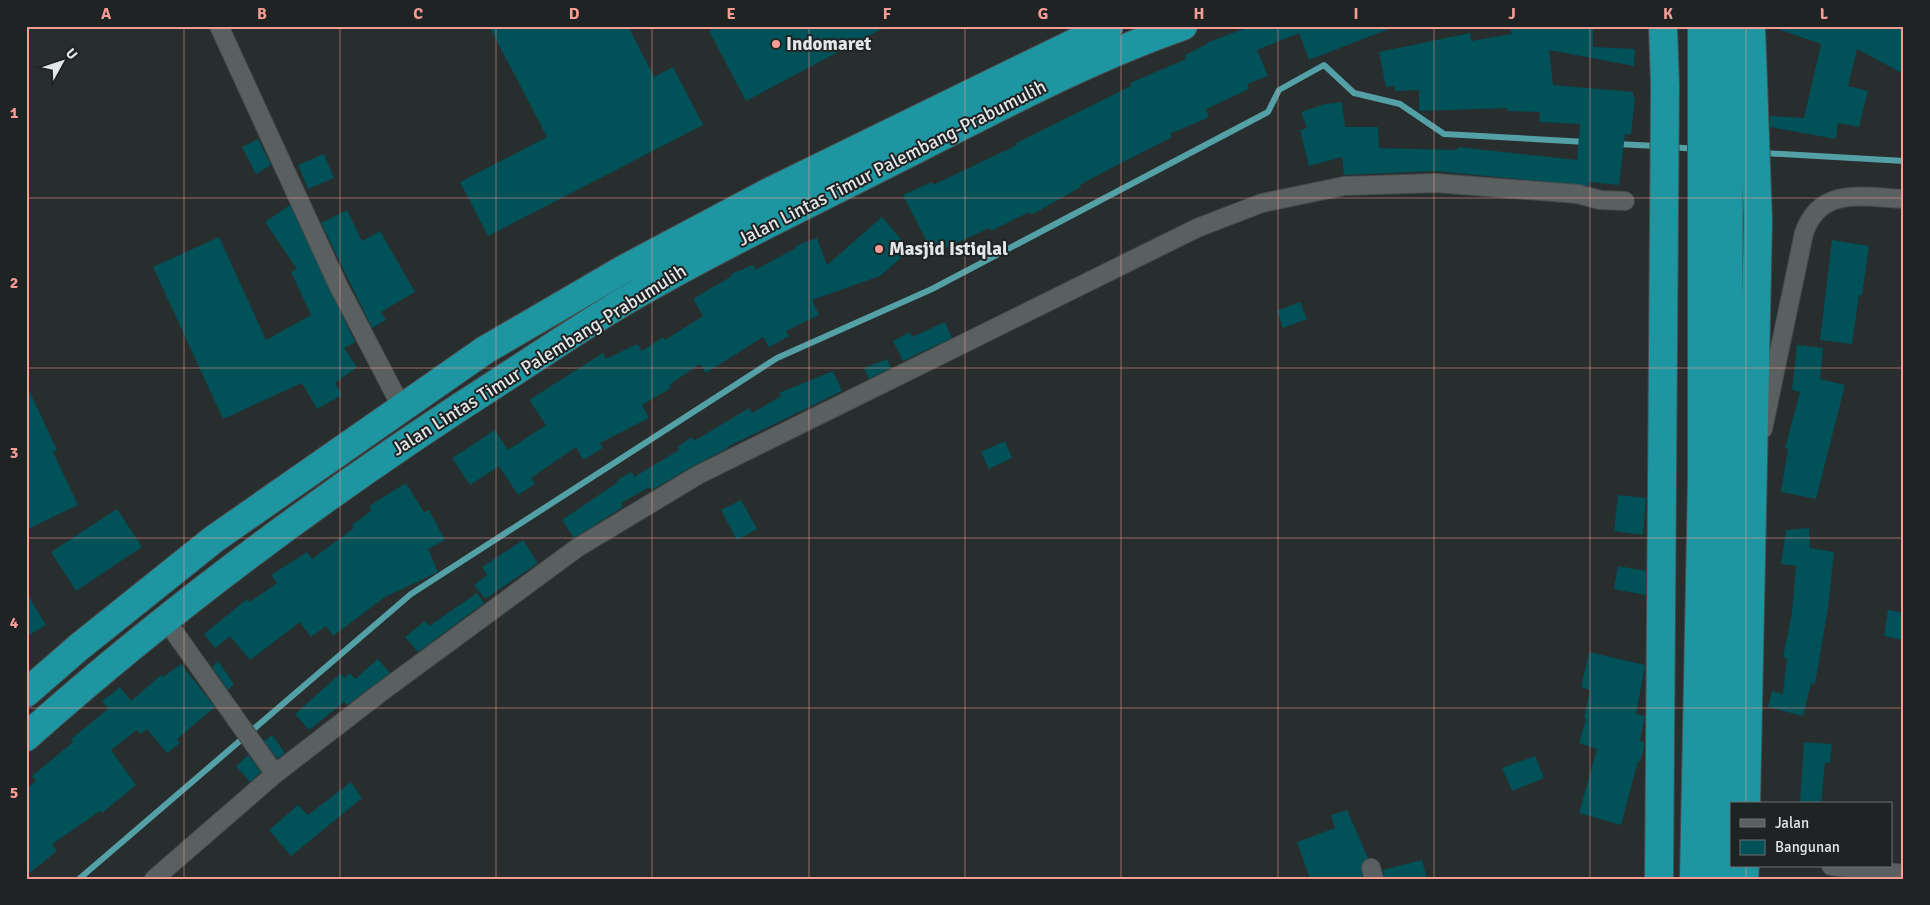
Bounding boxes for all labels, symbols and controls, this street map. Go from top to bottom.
text: A [101,4,112,24]
text: B [257,4,267,24]
text: C [413,4,423,24]
text: D [569,4,580,24]
text: E [726,4,736,24]
text: F [883,4,892,24]
text: G [1038,4,1048,24]
text: H [1194,4,1204,24]
text: I [1353,4,1359,24]
text: J [1508,4,1516,24]
text: K [1663,4,1673,24]
text: L [1820,4,1829,24]
place label: Indomaret [786,32,871,56]
north arrow [38,38,88,88]
marker: Indomaret [770,38,782,50]
text: U [62,45,81,63]
street label: Jalan Lintas Timur Palembang-Prabumulih [734,74,1050,252]
text: 1 [10,103,19,123]
place label: Masjid Istiqlal [889,237,1008,261]
marker: Masjid Istiqlal [873,243,885,255]
street label: Jalan Lintas Timur Palembang-Prabumulih [387,259,691,461]
text: 2 [10,273,18,293]
text: 3 [10,443,18,463]
text: 4 [10,613,19,633]
text: 5 [10,783,18,803]
legend [1730,802,1892,868]
text: Jalan [1775,814,1809,832]
text: Bangunan [1775,838,1840,856]

